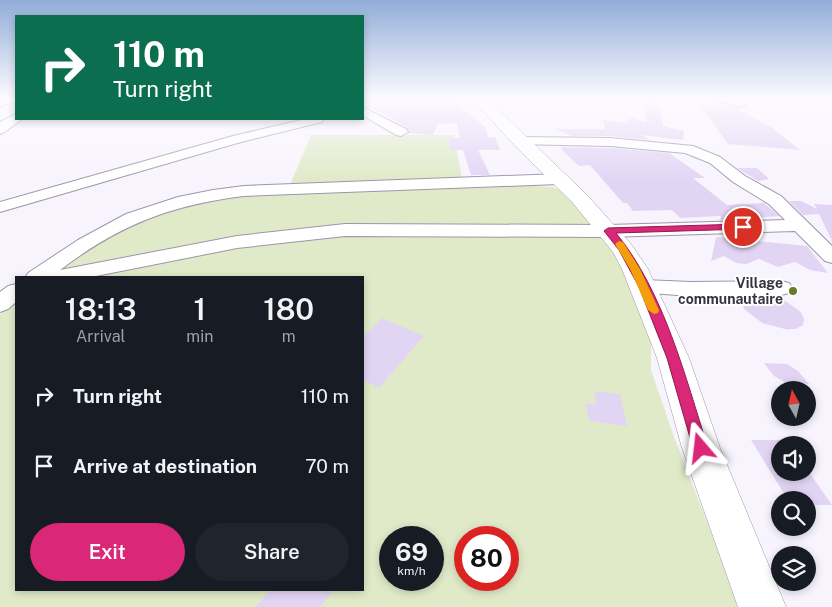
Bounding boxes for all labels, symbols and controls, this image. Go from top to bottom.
text: 110 m [113,34,205,75]
icon: right [30,35,95,100]
text: Turn right [113,76,213,102]
pin [722,206,764,248]
icon: arrive [729,213,757,241]
place label: Village communautaire [678,275,783,307]
marker: Village communautaire [787,285,799,297]
text: 18:13 [65,291,137,327]
text: 1 [194,291,206,327]
text: 180 [263,291,314,327]
text: Arrival [76,327,125,346]
text: min [186,327,213,346]
text: m [282,327,296,346]
north arrow [771,381,816,426]
map controls [771,381,816,591]
icon: right [30,382,58,410]
text: Turn right [73,385,162,407]
text: 110 m [301,385,349,407]
position arrow [674,421,726,473]
button: sound [771,436,816,481]
icon: arrive [30,452,58,480]
text: Arrive at destination [73,455,257,477]
text: 70 m [305,455,349,477]
button: search [771,491,816,536]
button: Exit [30,523,185,581]
button: Share [195,523,349,581]
speed limit sign: 80 [454,526,519,591]
text: 69 [395,537,428,567]
button: layers [771,546,816,591]
text: km/h [397,564,426,578]

